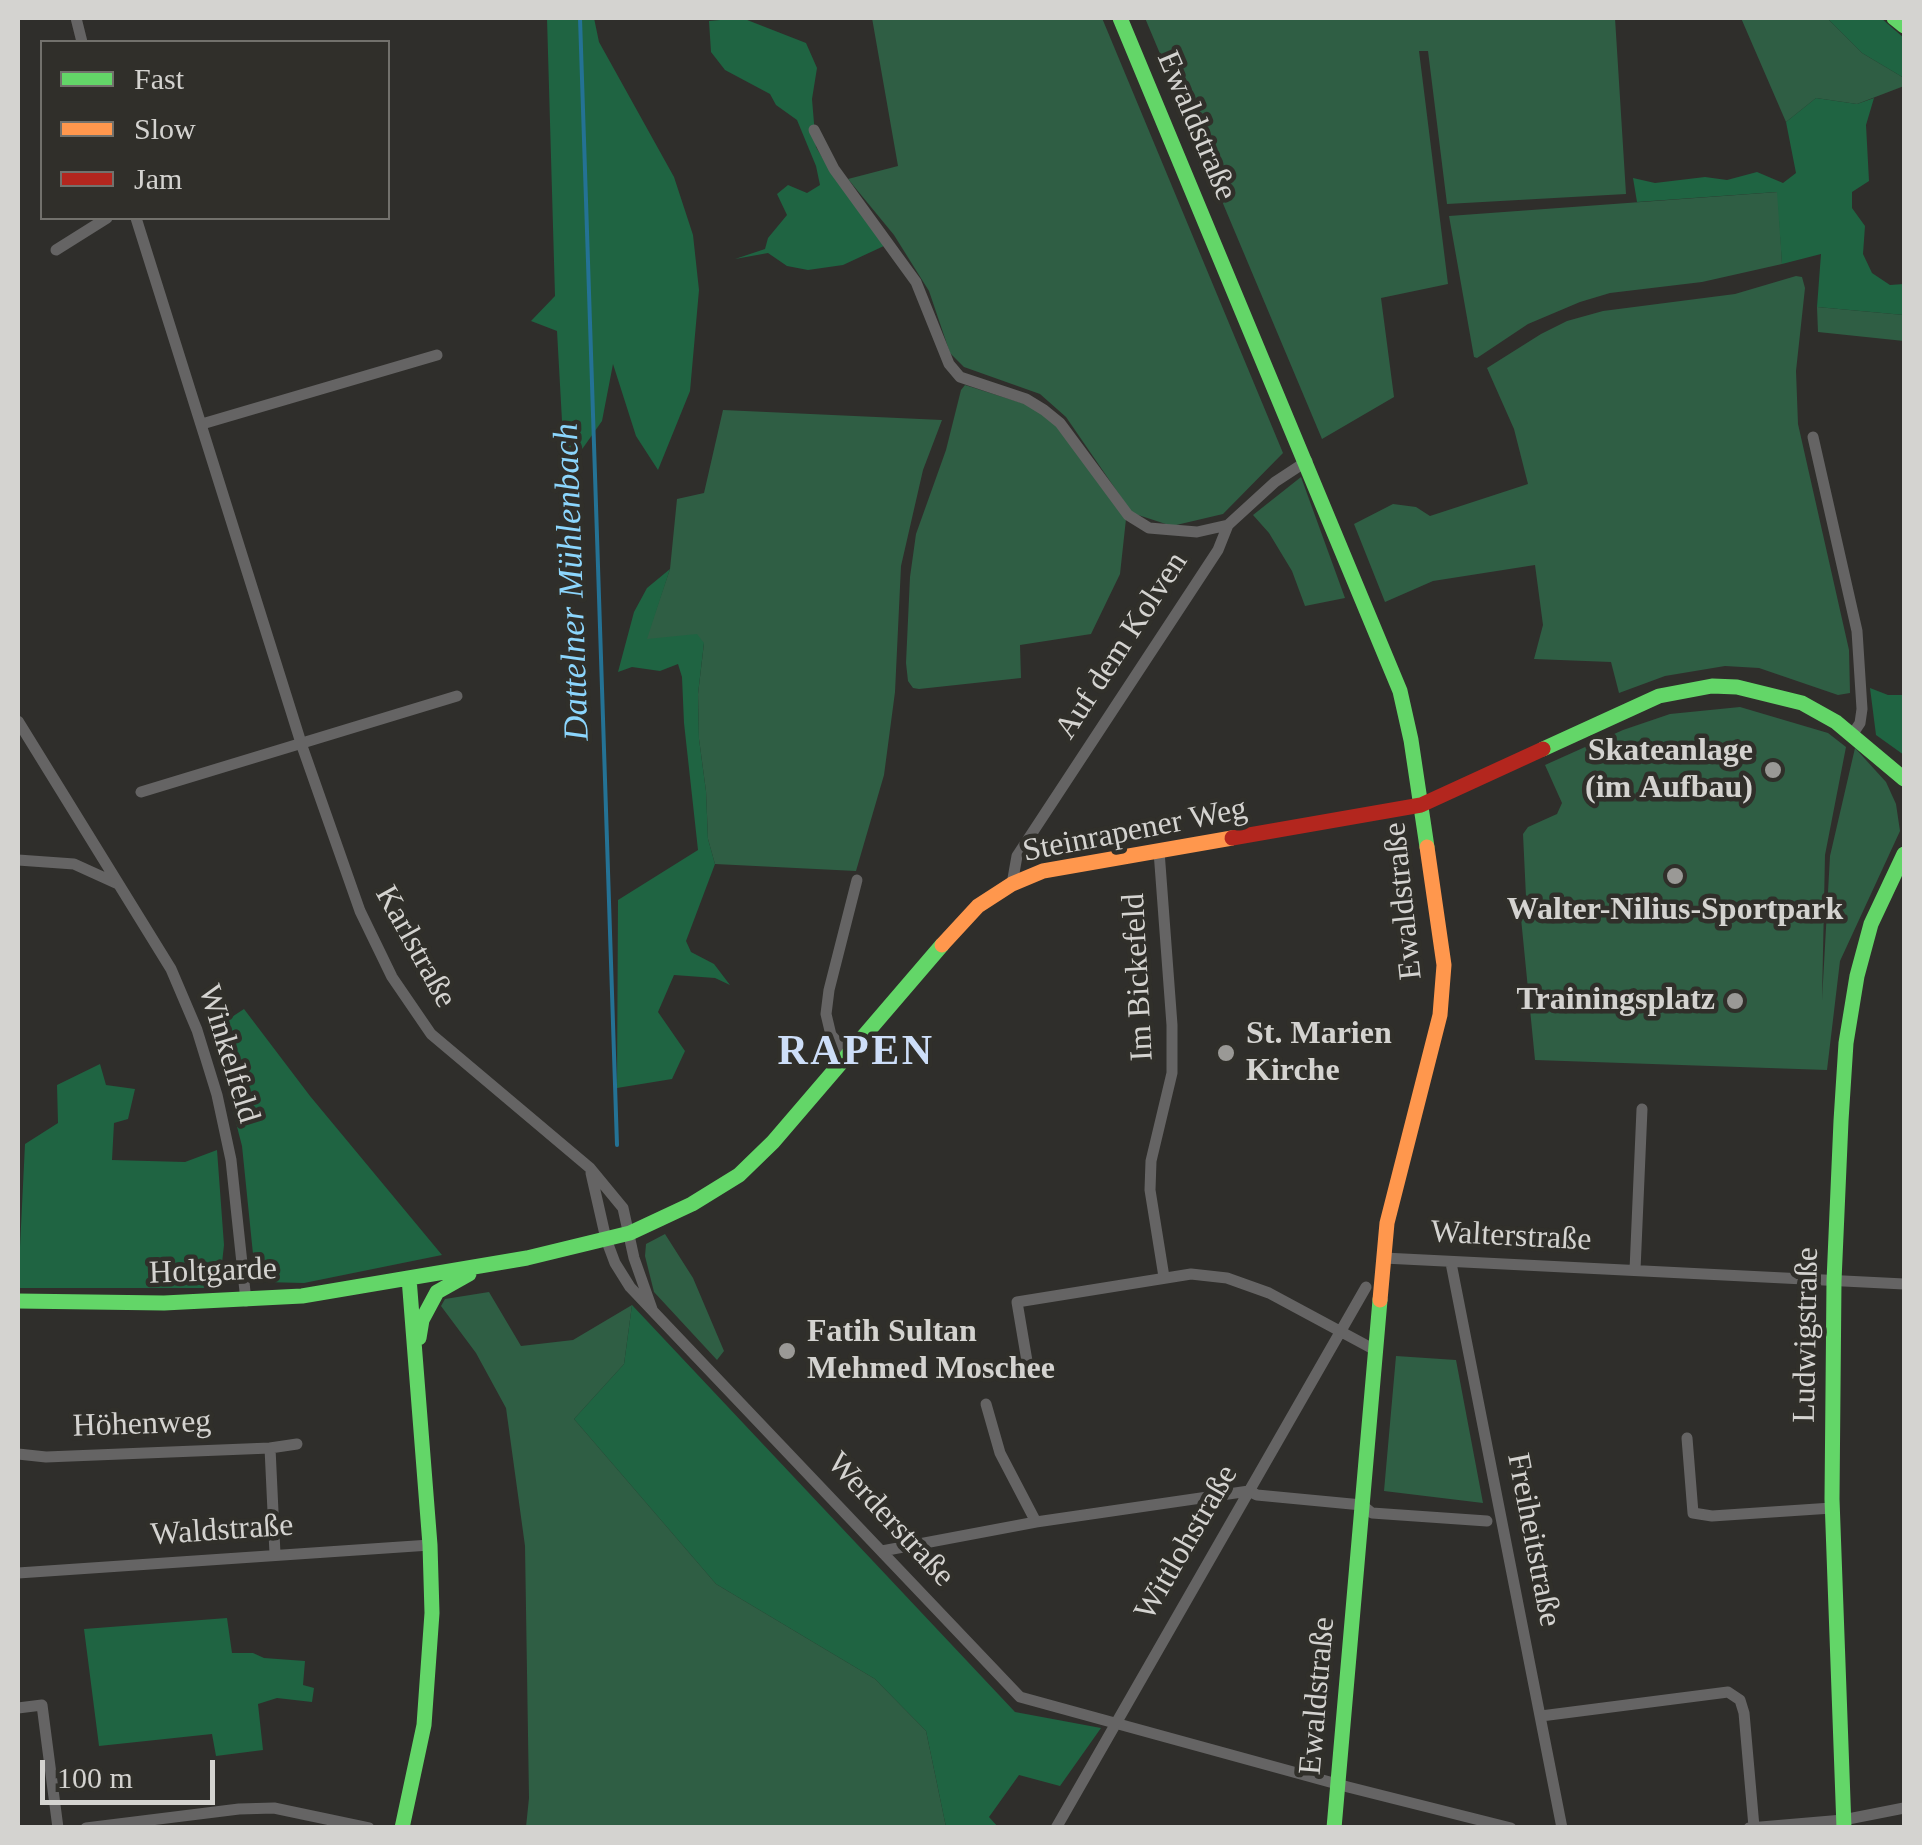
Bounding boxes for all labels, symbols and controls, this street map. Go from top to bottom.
legend [40,40,390,220]
street label: Ewaldstraße [1147,46,1245,206]
text: Fast [134,62,184,95]
text: Slow [134,112,196,145]
text: Jam [134,162,182,195]
water label: Dattelner Mühlenbach [546,422,600,742]
street label: Auf dem Kolven [1047,545,1197,747]
place label: Skateanlage (im Aufbau) [1585,733,1753,808]
marker: Skateanlage (im Aufbau) [1762,759,1784,781]
street label: Steinrapener Weg [1020,790,1250,872]
street label: Ewaldstraße [1377,820,1431,982]
marker: Walter-Nilius-Sportpark [1664,865,1686,887]
street label: Karlstraße [366,879,464,1015]
street label: Im Bickefeld [1115,892,1163,1062]
place label: Walter-Nilius-Sportpark [1507,892,1843,930]
street label: Winkelfeld [189,980,267,1128]
place label: Trainingsplatz [1516,982,1715,1020]
marker: Trainingsplatz [1724,990,1746,1012]
place label: St. Marien Kirche [1246,1016,1392,1091]
district label: RAPEN [777,1028,935,1078]
marker: St. Marien Kirche [1215,1042,1237,1064]
street label: Walterstraße [1430,1214,1592,1260]
street label: Ludwigstraße [1786,1247,1828,1423]
street label: Holtgarde [148,1251,278,1293]
place label: Fatih Sultan Mehmed Moschee [807,1314,1055,1389]
marker: Fatih Sultan Mehmed Moschee [776,1340,798,1362]
street label: Höhenweg [72,1403,212,1447]
street label: Werderstraße [818,1445,962,1595]
street label: Freiheitstraße [1497,1450,1569,1630]
street label: Wittlohstraße [1127,1459,1247,1627]
street label: Waldstraße [149,1507,295,1555]
street label: Ewaldstraße [1292,1616,1344,1776]
scale bar [45,1740,220,1802]
text: 100 m [57,1761,133,1794]

